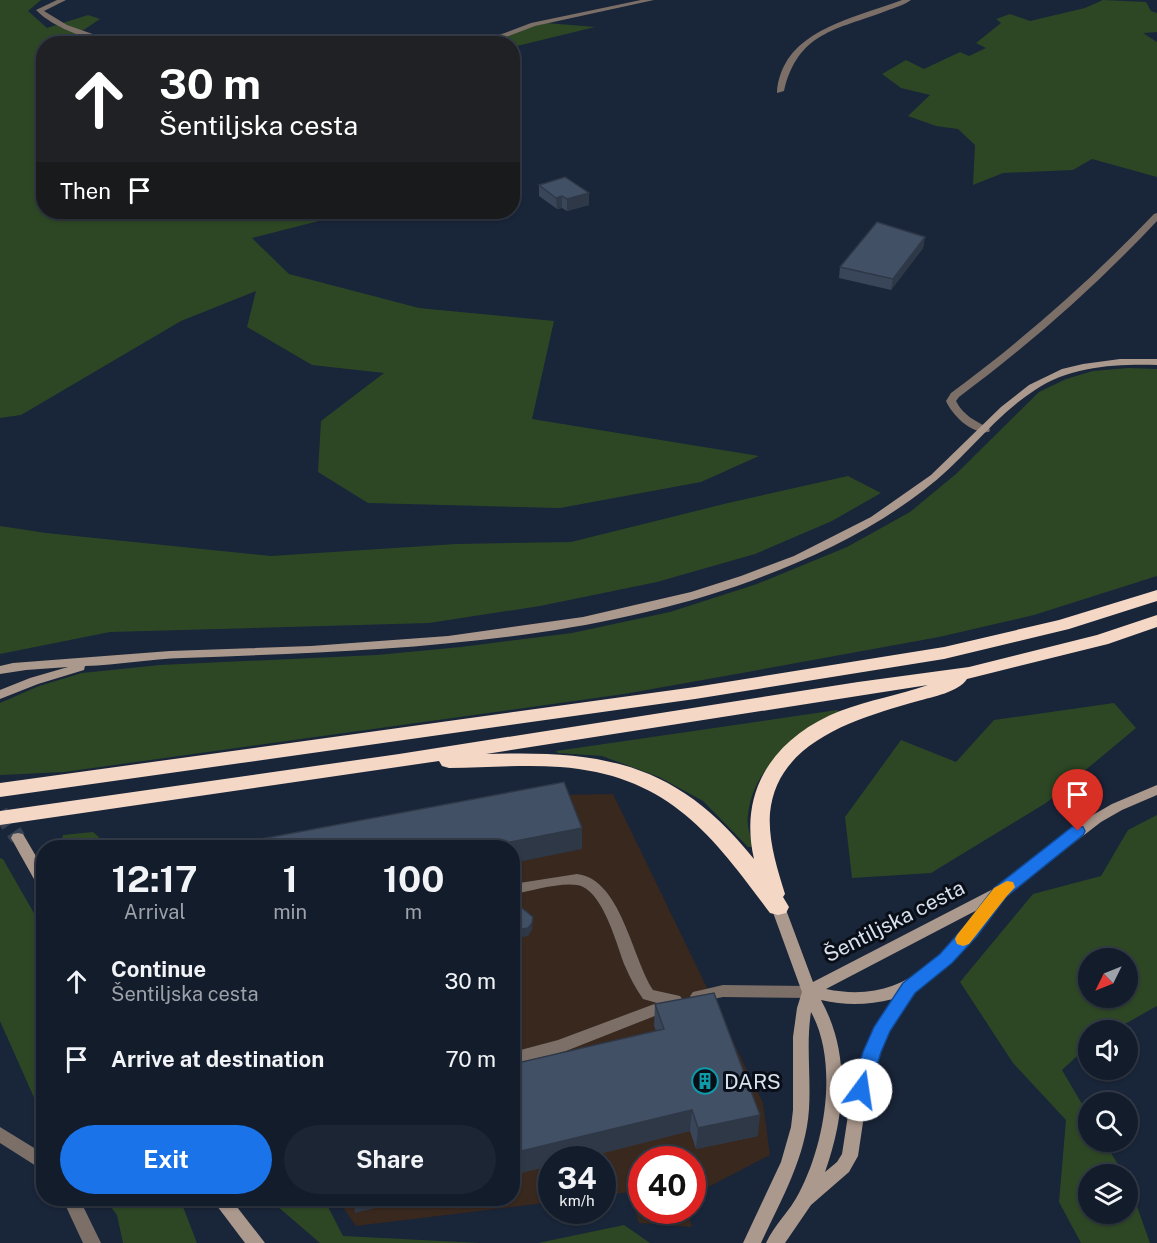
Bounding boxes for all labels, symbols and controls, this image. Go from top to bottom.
text: 30 m [159,59,261,108]
icon: ahead [60,60,138,138]
text: Šentiljska cesta [159,109,358,141]
icon: arrive [123,174,156,207]
text: Then [60,178,111,204]
pin [1052,769,1103,831]
icon: arrive [1061,778,1094,811]
text: 12:17 [112,858,198,900]
text: 1 [282,858,298,900]
text: 100 [383,858,444,900]
street label: Šentiljska cesta [819,875,969,967]
text: Arrival [124,900,185,924]
text: min [273,900,307,924]
text: m [405,900,422,924]
north arrow [1078,948,1138,1008]
map controls [1078,948,1138,1224]
text: Continue [111,956,206,982]
icon: ahead [60,965,93,998]
text: 30 m [444,968,496,994]
text: Šentiljska cesta [111,982,258,1006]
button: sound [1078,1020,1138,1080]
icon: arrive [60,1043,93,1076]
text: Arrive at destination [111,1046,324,1072]
text: 70 m [445,1046,496,1072]
position arrow [829,1058,893,1122]
building icon: DARS [690,1066,720,1096]
place label: DARS [724,1069,781,1094]
button: search [1078,1092,1138,1152]
button: Exit [60,1125,272,1194]
button: Share [284,1125,496,1194]
speed limit sign: 40 [628,1146,706,1224]
text: 34 [557,1160,597,1196]
button: layers [1078,1164,1138,1224]
text: km/h [559,1192,595,1209]

